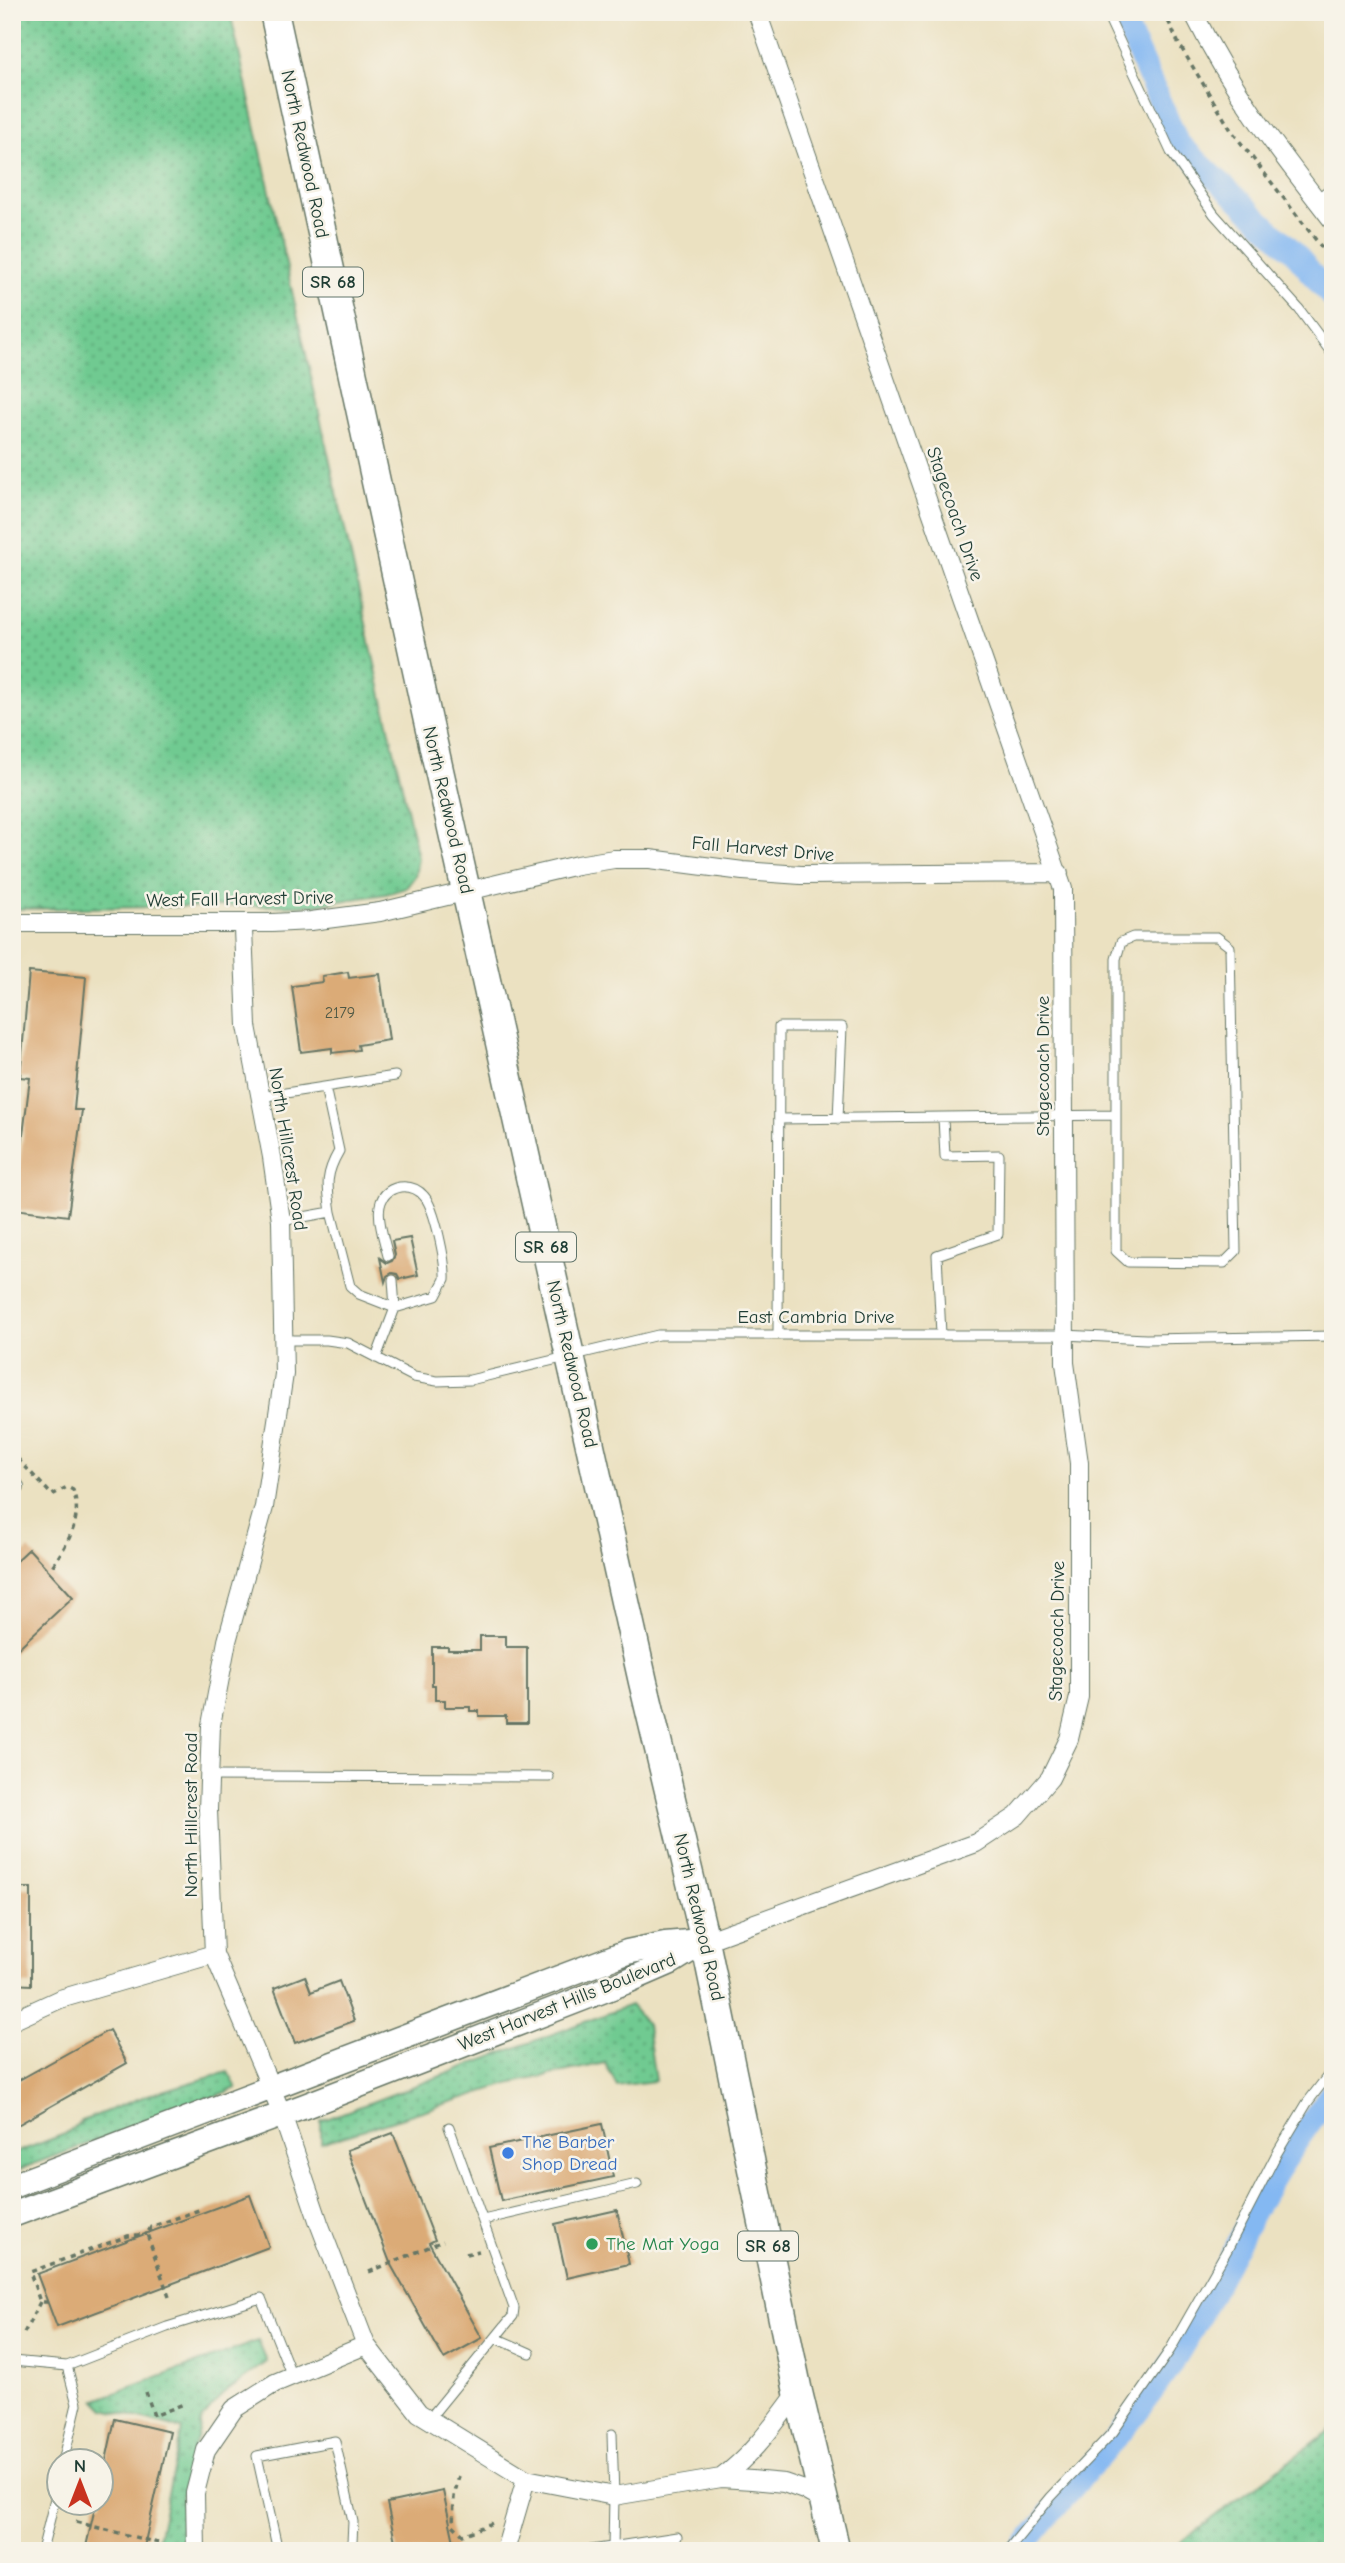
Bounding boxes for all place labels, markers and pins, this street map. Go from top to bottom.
place label: The Barber Shop Dread [522,2131,618,2175]
marker: The Barber Shop Dread [500,2145,516,2161]
place label: The Mat Yoga [606,2233,720,2255]
marker: The Mat Yoga [584,2236,600,2252]

